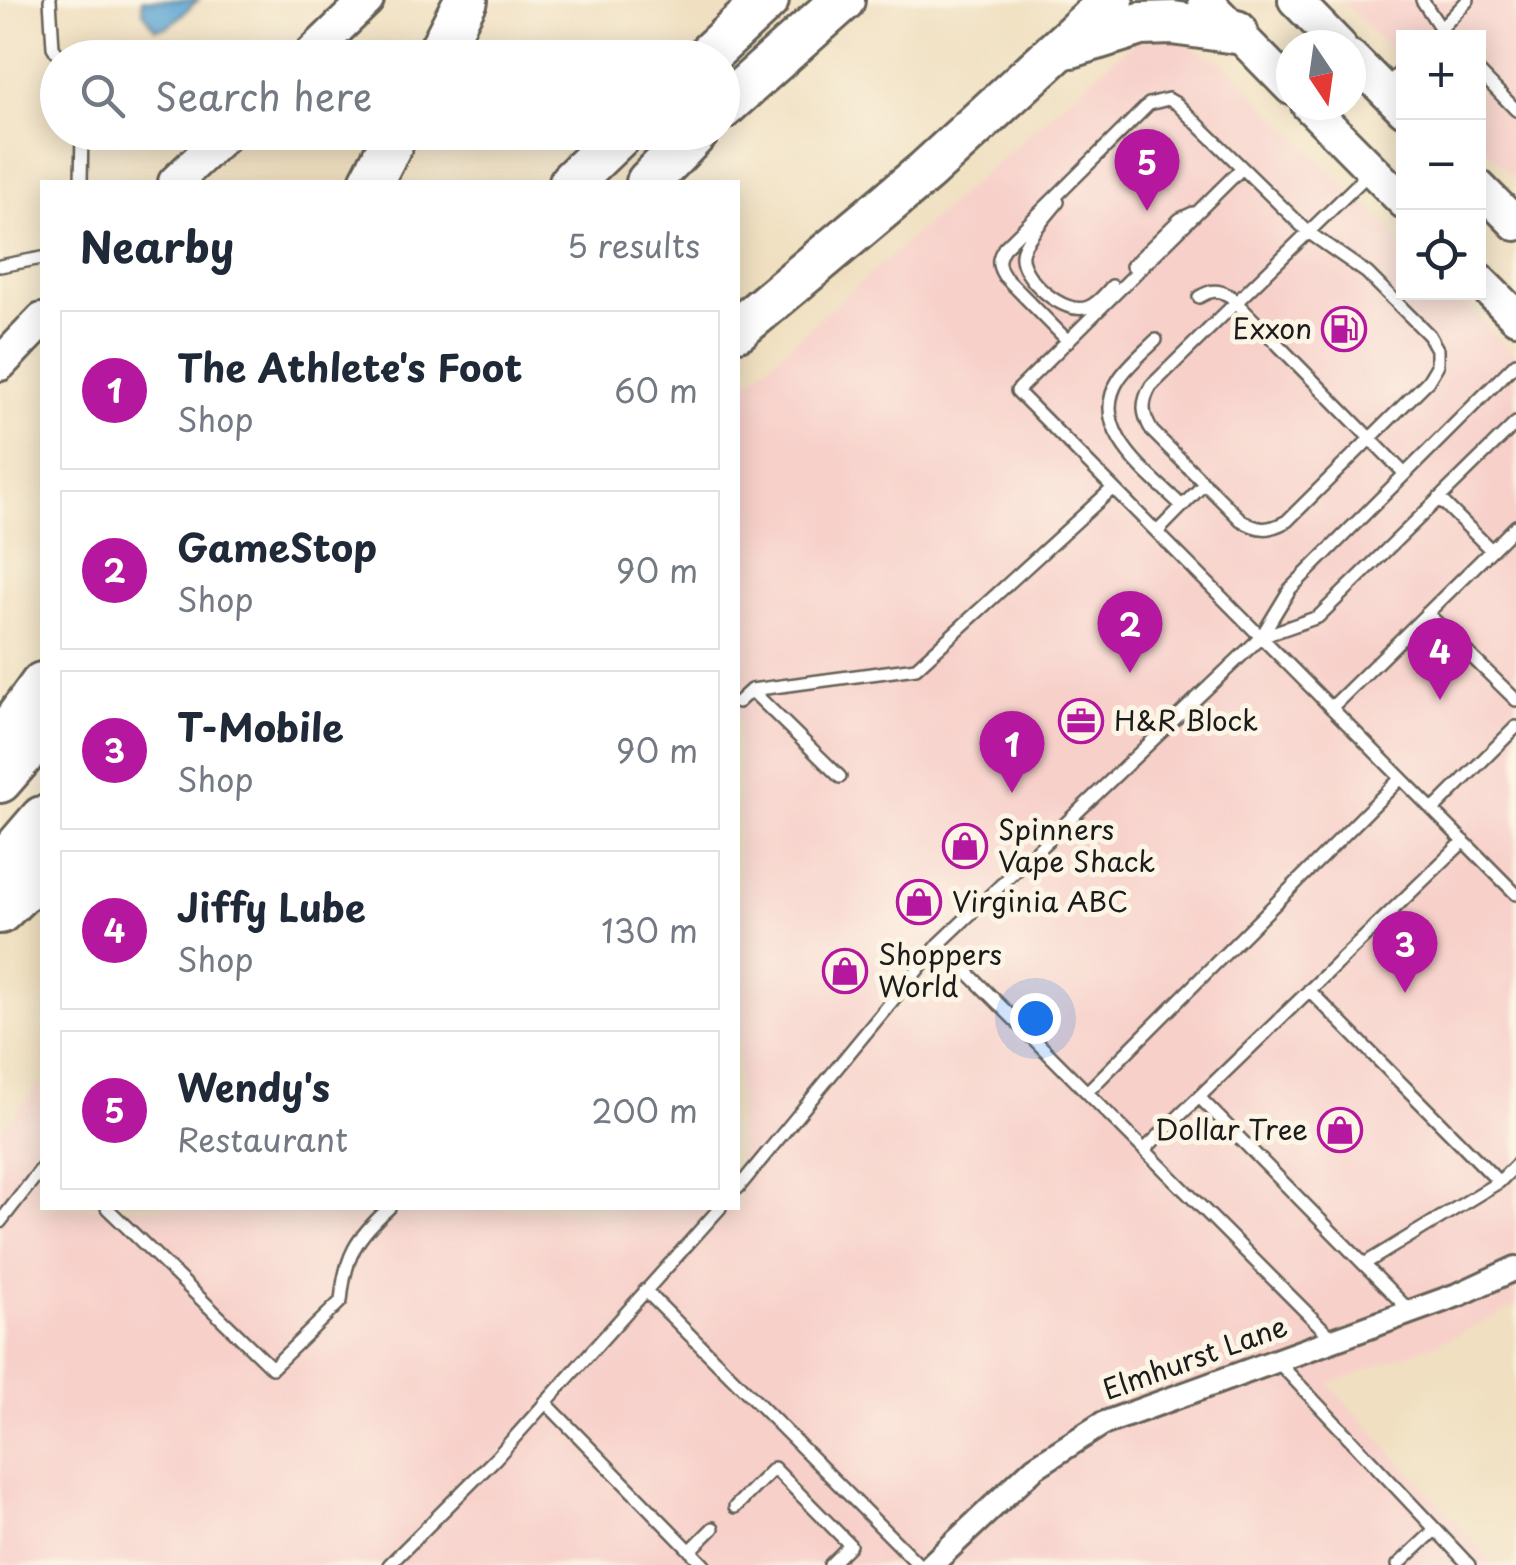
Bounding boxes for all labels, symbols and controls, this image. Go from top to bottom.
north arrow [1276,30,1366,120]
map controls [1396,30,1486,300]
button: + [1396,30,1486,120]
search box [40,40,740,150]
text: Search here [155,67,372,124]
icon: search [75,68,130,123]
button: − [1396,120,1486,210]
pin: 5 [1114,128,1180,211]
button: locate [1396,210,1486,300]
text: Nearby [80,214,234,277]
text: 5 results [567,221,700,269]
place label: Exxon [1233,306,1312,349]
fuel station icon: Exxon [1321,306,1367,352]
text: The Athlete's Foot [177,338,522,395]
text: 1 [107,366,122,414]
text: 60 m [614,366,698,414]
text: Shop [177,395,254,443]
text: GameStop [177,518,377,575]
text: 2 [103,546,126,594]
text: 90 m [616,546,698,594]
text: Shop [177,575,254,623]
pin: 2 [1098,590,1162,673]
pin: 4 [1408,618,1472,700]
text: T-Mobile [177,698,344,755]
office icon: H&R Block [1058,698,1104,744]
place label: H&R Block [1114,698,1258,741]
pin: 1 [980,710,1044,793]
text: 3 [104,726,125,774]
text: 90 m [616,726,698,774]
text: Shop [177,755,254,803]
place label: Spinners Vape Shack [998,807,1155,882]
shop icon: Spinners Vape Shack [942,823,988,869]
text: Jiffy Lube [177,878,366,935]
shop icon: Virginia ABC [896,879,942,925]
place label: Virginia ABC [952,879,1128,922]
text: 4 [104,906,125,954]
text: 130 m [601,906,698,954]
pin: 3 [1372,910,1438,993]
place label: Shoppers World [878,932,1002,1007]
text: Shop [177,935,254,983]
shop icon: Shoppers World [822,948,868,994]
your location [1010,993,1061,1044]
text: Wendy's [177,1058,330,1115]
text: 5 [104,1086,125,1134]
text: 200 m [591,1086,698,1134]
place label: Dollar Tree [1155,1107,1308,1150]
shop icon: Dollar Tree [1317,1107,1363,1153]
text: Restaurant [177,1115,348,1163]
street label: Elmhurst Lane [1096,1303,1293,1410]

